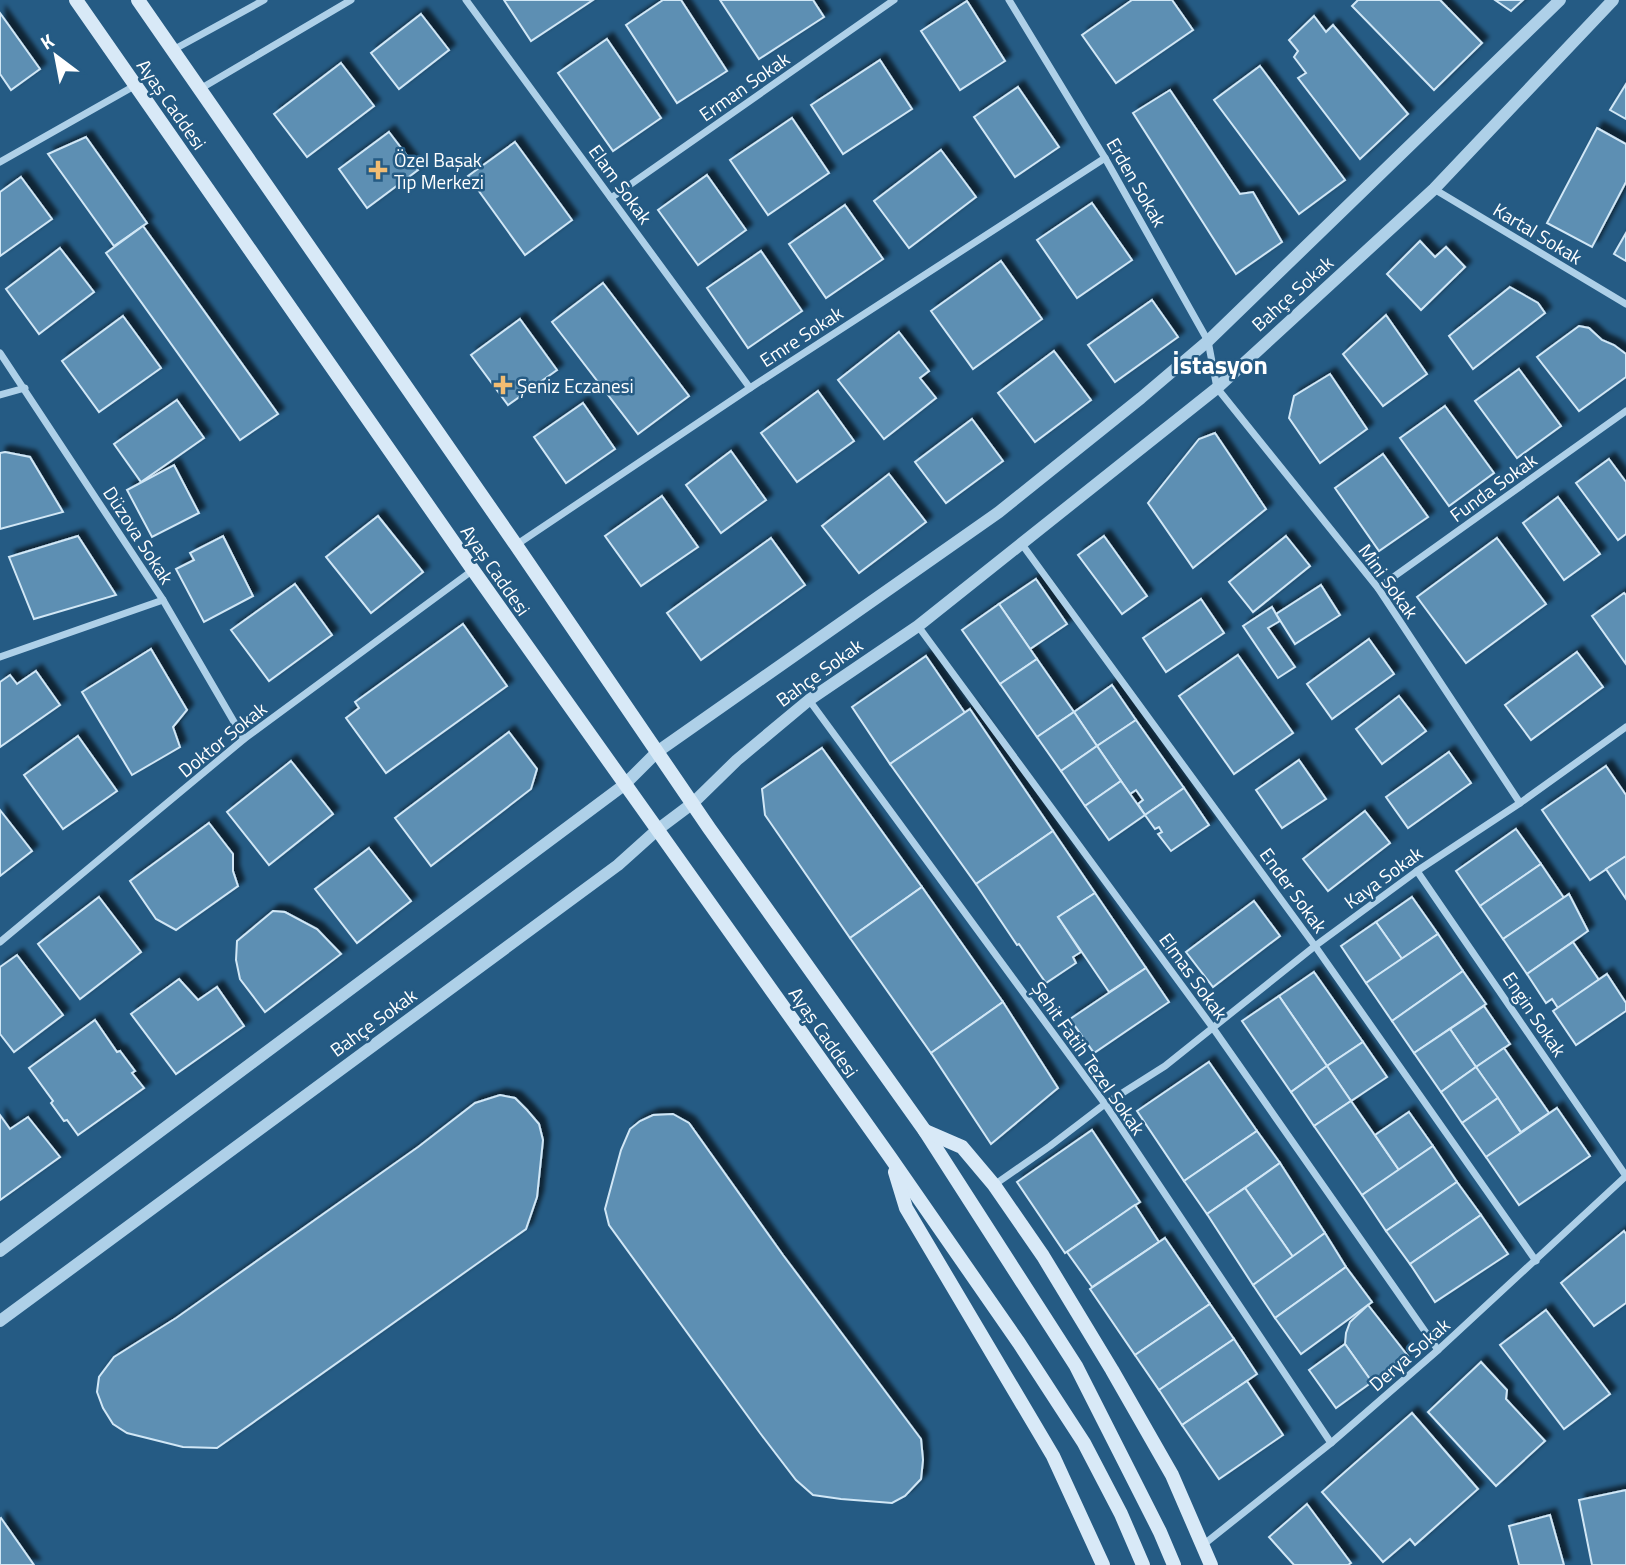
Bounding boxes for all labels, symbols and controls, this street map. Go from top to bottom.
north arrow [21,21,91,91]
text: K [34,26,59,56]
street label: Erman Sokak [693,44,795,128]
street label: Ayaş Caddesi [130,53,214,155]
street label: Erden Sokak [1100,132,1174,232]
street label: Elam Sokak [582,138,660,230]
place label: Özel Başak Tıp Merkezi [394,145,484,196]
marker: Özel Başak Tıp Merkezi [368,160,388,180]
street label: Kartal Sokak [1488,195,1588,271]
street label: Bahçe Sokak [1245,248,1339,338]
street label: Emre Sokak [753,298,849,374]
district label: İstasyon [1172,345,1268,384]
place label: Şeniz Eczanesi [517,371,634,400]
marker: Şeniz Eczanesi [495,377,511,393]
street label: Funda Sokak [1443,445,1543,529]
street label: Düzova Sokak [96,480,182,590]
street label: Ayaş Caddesi [454,519,538,621]
street label: Mini Sokak [1352,537,1426,625]
street label: Bahçe Sokak [769,630,869,714]
street label: Doktor Sokak [171,694,273,784]
street label: Kaya Sokak [1338,839,1428,915]
street label: Ender Sokak [1253,841,1335,939]
street label: Elmas Sokak [1152,926,1236,1026]
street label: Engin Sokak [1496,966,1574,1062]
street label: Şehit Fatih Tezel Sokak [1025,975,1153,1141]
street label: Bahçe Sokak [323,980,423,1064]
street label: Ayaş Caddesi [782,981,866,1083]
street label: Derya Sokak [1362,1311,1456,1397]

